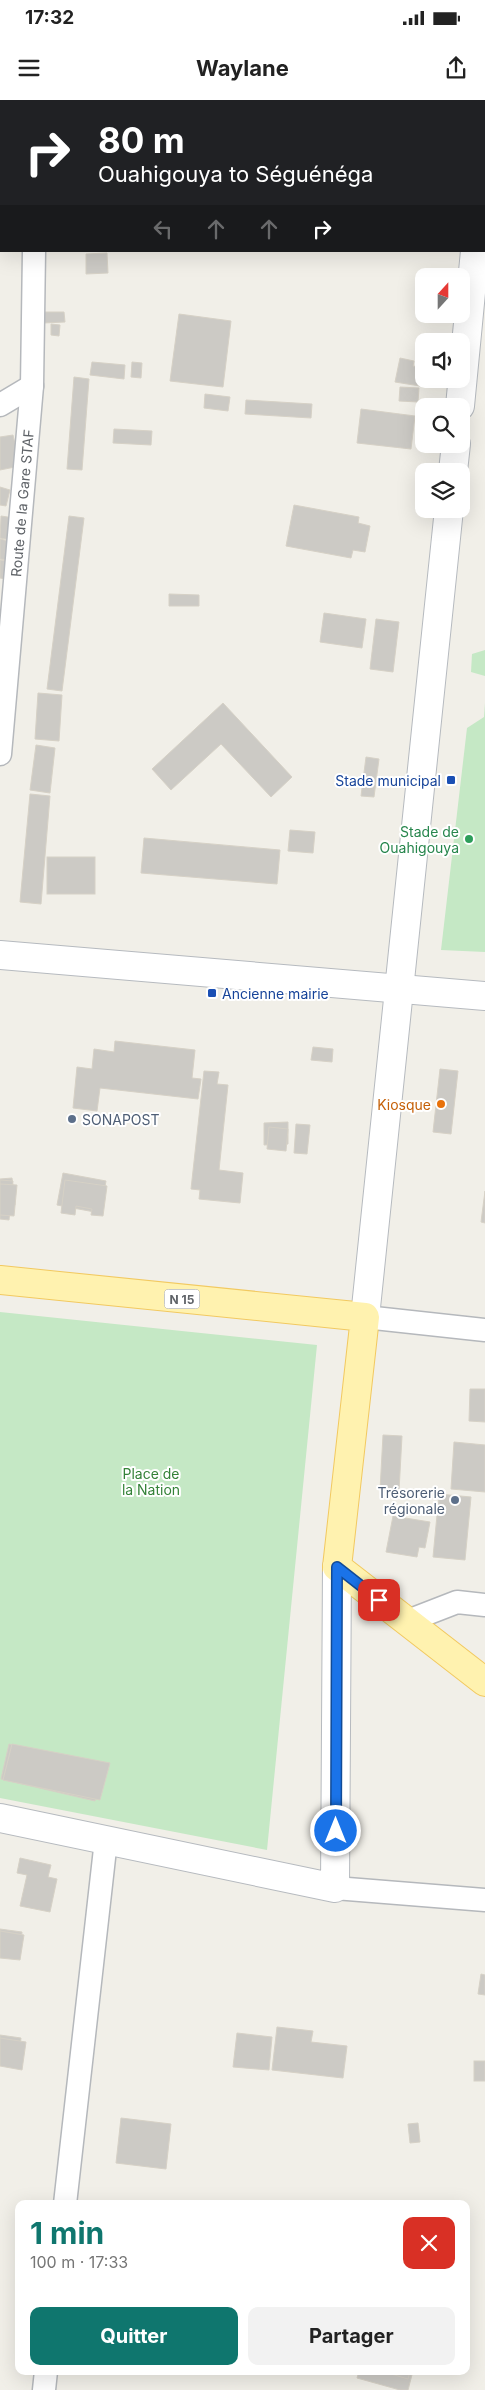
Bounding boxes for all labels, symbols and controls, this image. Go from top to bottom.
text: 17:32 [25,6,74,29]
icon: menu [15,54,43,82]
icon: share [442,54,470,82]
text: Waylane [196,55,289,81]
text: 80 m [98,119,185,161]
icon: right [15,120,80,185]
text: Ouahigouya to Séguénéga [98,161,373,187]
icon: left [149,215,177,243]
icon: ahead [202,215,230,243]
icon: ahead [255,215,283,243]
icon: right [308,215,336,243]
north arrow [415,268,470,322]
map controls [415,268,470,518]
button: sound [415,333,470,388]
button: search [415,398,470,453]
street label: Route de la Gare STAF [7,428,37,578]
button: layers [415,463,470,518]
place label: Stade municipal [335,772,441,789]
marker: Stade municipal [445,774,457,786]
place label: Stade de Ouahigouya [380,823,459,856]
marker: Stade de Ouahigouya [463,833,475,845]
place label: Ancienne mairie [222,985,329,1002]
marker: Ancienne mairie [206,987,218,999]
place label: Kiosque [377,1096,431,1113]
marker: Kiosque [435,1098,447,1110]
place label: SONAPOST [82,1111,160,1128]
marker: SONAPOST [66,1113,78,1125]
road number: N 15 [164,1290,200,1308]
park label: Place de la Nation [122,1465,180,1498]
place label: Trésorerie régionale [378,1484,445,1517]
marker: Trésorerie régionale [449,1494,461,1506]
pin [358,1579,400,1621]
icon: arrive [365,1586,393,1614]
position arrow [309,1804,361,1856]
text: 1 min [30,2215,104,2251]
button: close [403,2217,455,2269]
text: 100 m · 17:33 [30,2252,128,2272]
button: Quitter [30,2307,238,2365]
button: Partager [248,2307,455,2365]

